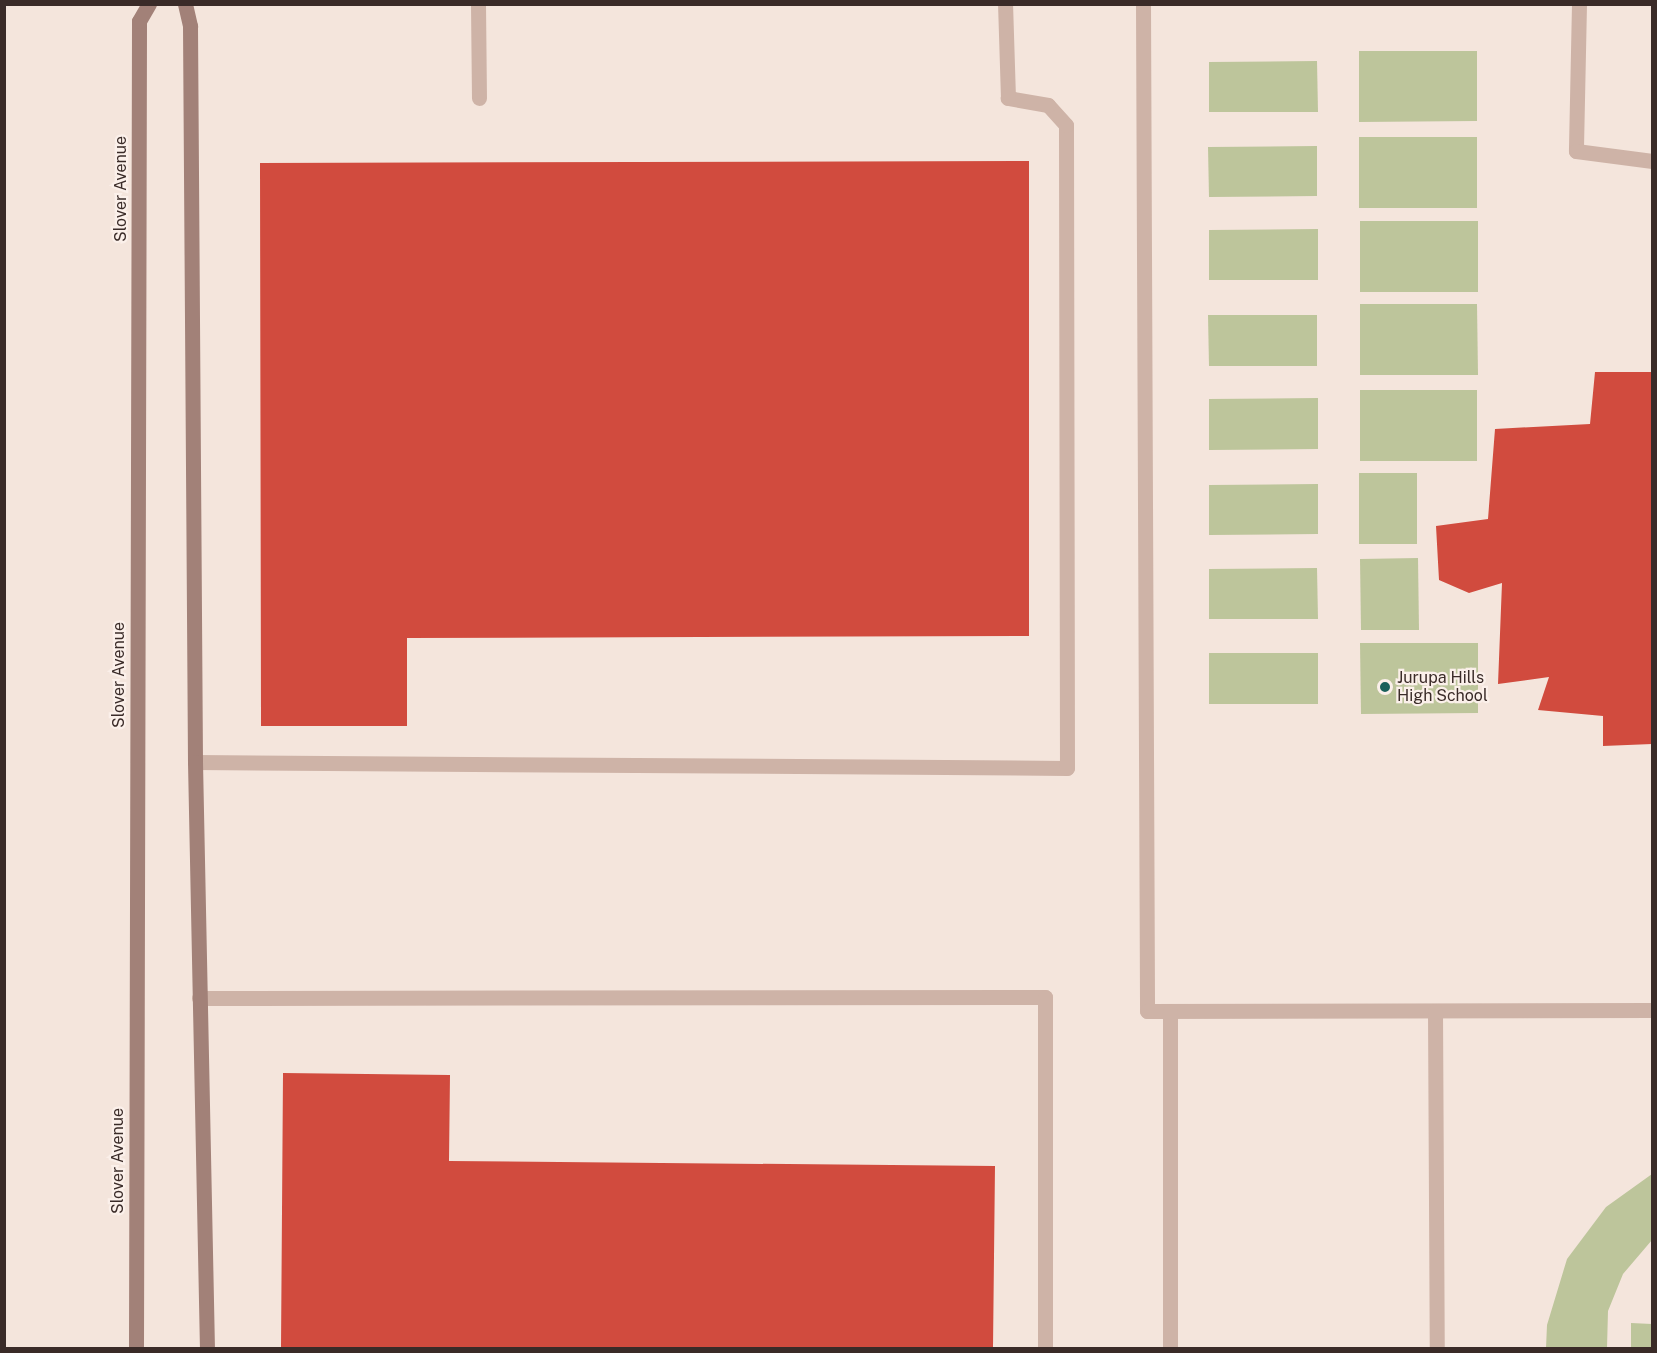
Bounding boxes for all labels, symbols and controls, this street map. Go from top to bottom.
street label: Slover Avenue [111,136,131,242]
street label: Slover Avenue [109,622,129,728]
place label: Jurupa Hills High School [1397,668,1488,706]
marker: Jurupa Hills High School [1378,680,1392,694]
street label: Slover Avenue [108,1108,128,1214]

